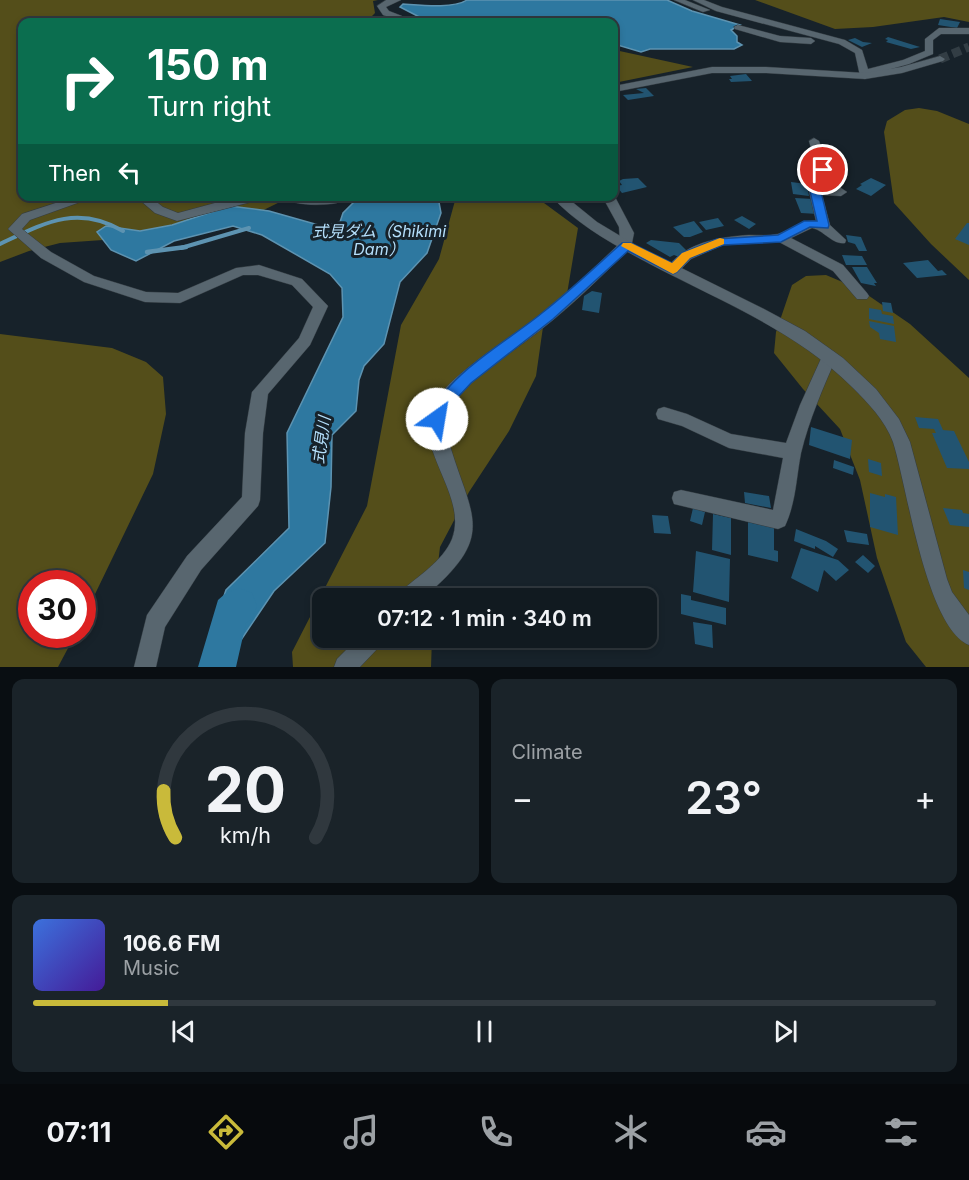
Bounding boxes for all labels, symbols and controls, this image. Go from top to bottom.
text: 150 m [147,39,269,90]
icon: right [48,42,126,120]
text: Turn right [147,90,271,123]
pin [797,144,848,195]
icon: arrive [806,153,839,186]
icon: left [113,156,146,189]
text: Then [48,160,101,186]
water label: 式見ダム（Shikimi Dam） [312,221,447,259]
position arrow [405,387,469,451]
water label: 式見川 [308,413,335,465]
speed limit sign: 30 [18,570,96,648]
text: 07:12 · 1 min · 340 m [377,605,592,631]
text: Climate [512,740,583,764]
text: 20 [205,752,286,827]
text: 23° [685,770,762,825]
text: − [512,778,533,818]
text: + [914,778,936,818]
text: km/h [220,822,271,848]
text: 106.6 FM [123,930,221,956]
text: Music [123,956,180,980]
icon: previous [167,1015,200,1048]
icon: pause [468,1015,501,1048]
icon: next [769,1015,802,1048]
icon: directions [205,1111,247,1153]
icon: music [340,1111,382,1153]
icon: phone [475,1111,517,1153]
icon: climate [610,1111,652,1153]
icon: car [745,1111,787,1153]
icon: filters [880,1111,922,1153]
text: 07:11 [47,1116,111,1149]

